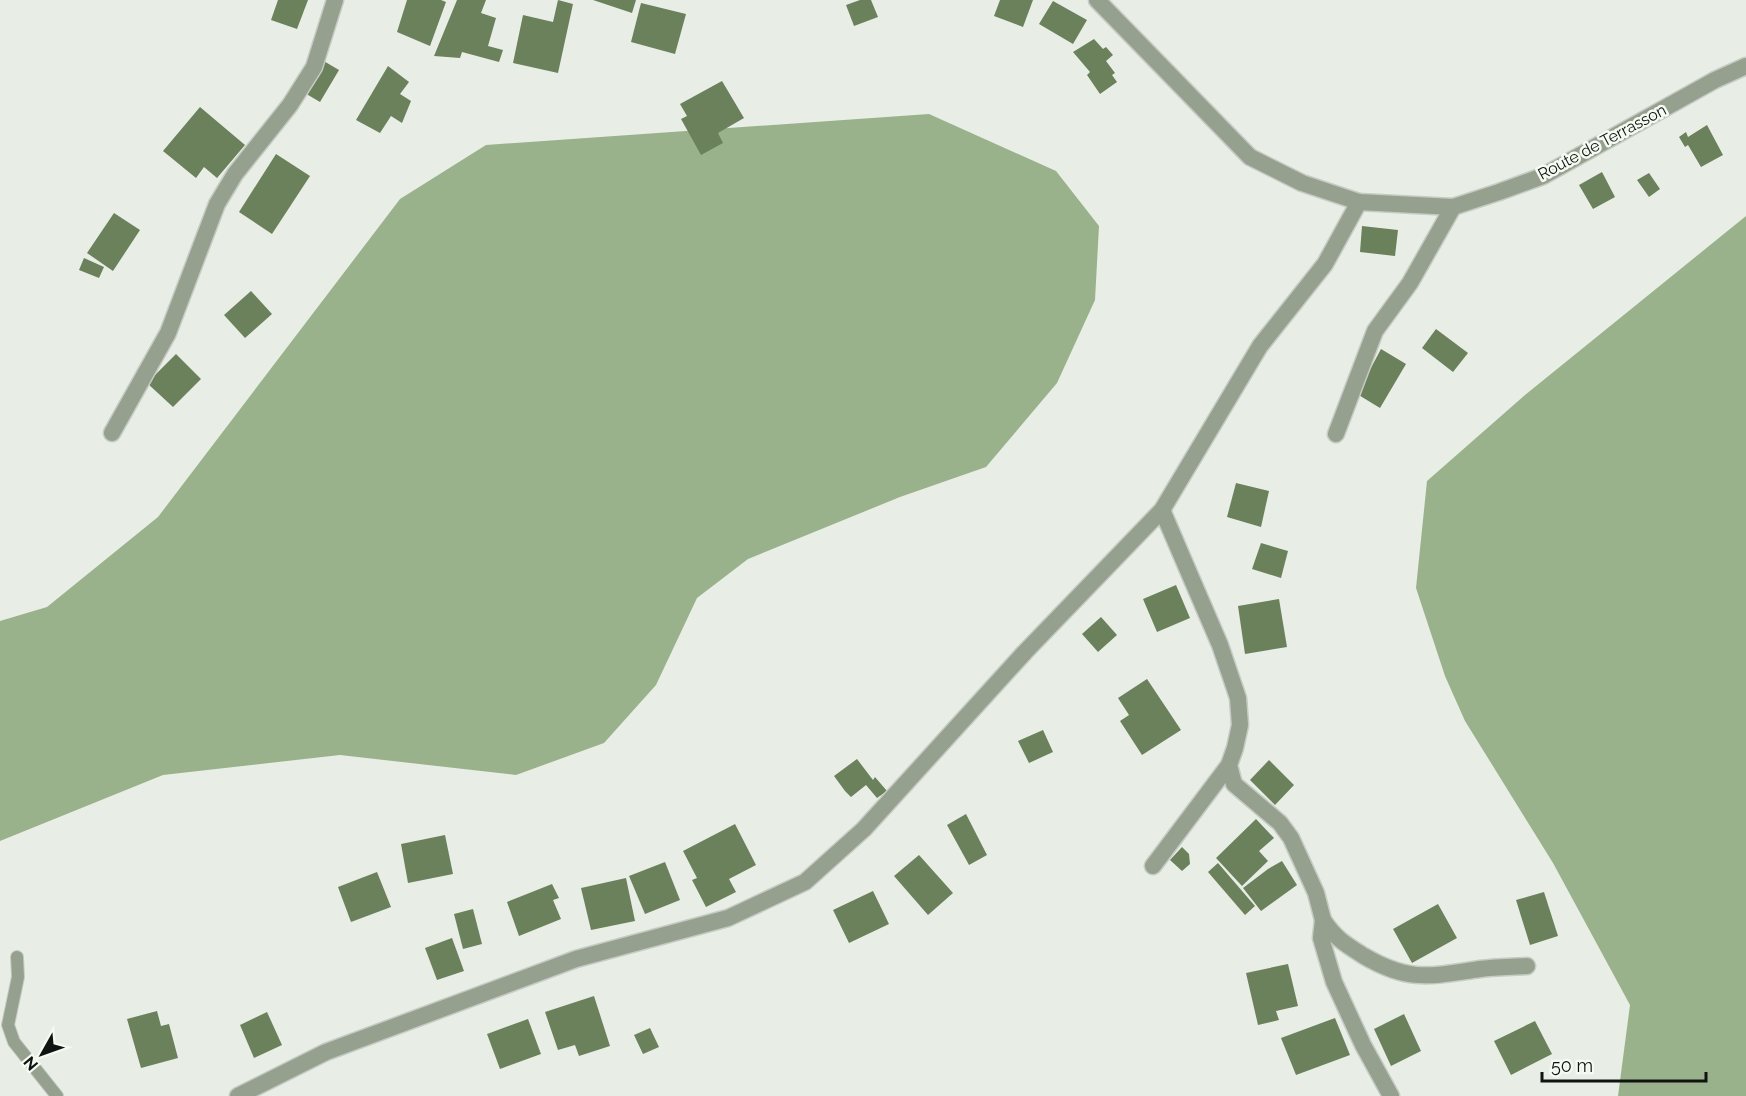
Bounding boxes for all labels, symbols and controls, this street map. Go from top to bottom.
street label: Route de Terrasson [1535,100,1669,184]
north arrow [12,1024,72,1084]
scale bar [1542,1045,1706,1083]
text: N [20,1053,42,1074]
text: 50 m [1551,1055,1593,1076]

